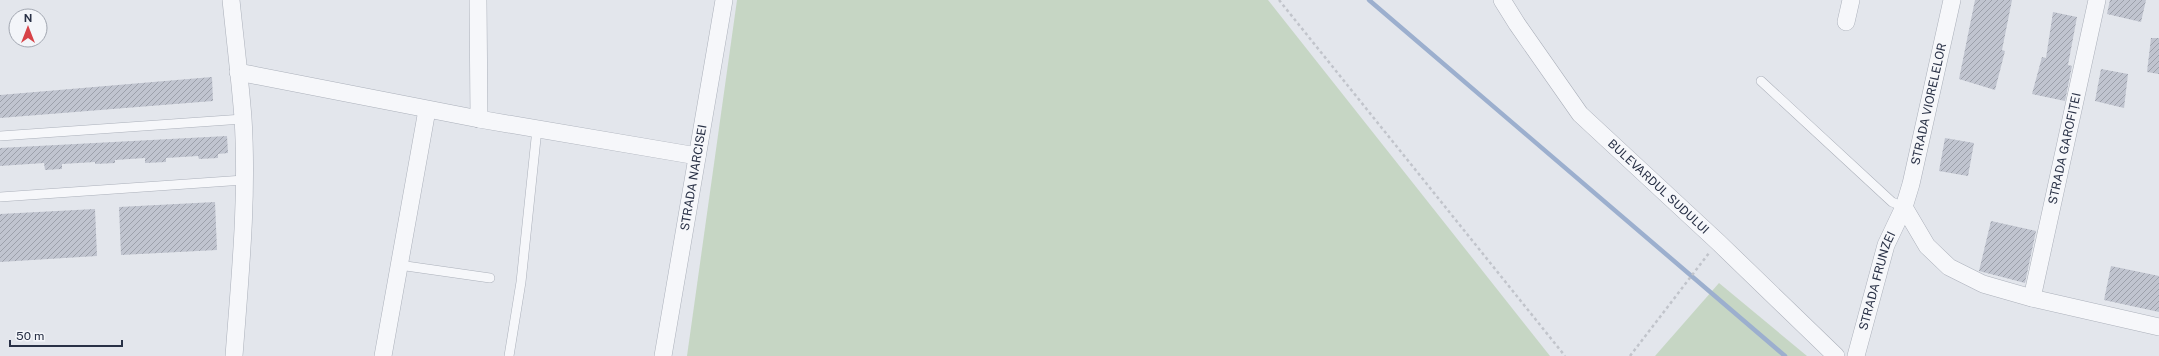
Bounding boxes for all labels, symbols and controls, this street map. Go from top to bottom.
north arrow [8,8,48,48]
text: N [24,12,32,24]
street label: STRADA VIORELELOR [1908,42,1949,167]
street label: STRADA GAROFIȚEI [2046,91,2084,206]
street label: STRADA NARCISEI [678,124,710,232]
street label: BULEVARDUL SUDULUI [1605,136,1712,237]
street label: STRADA FRUNZEI [1856,229,1898,332]
scale bar [10,322,122,348]
text: 50 m [16,329,44,343]

